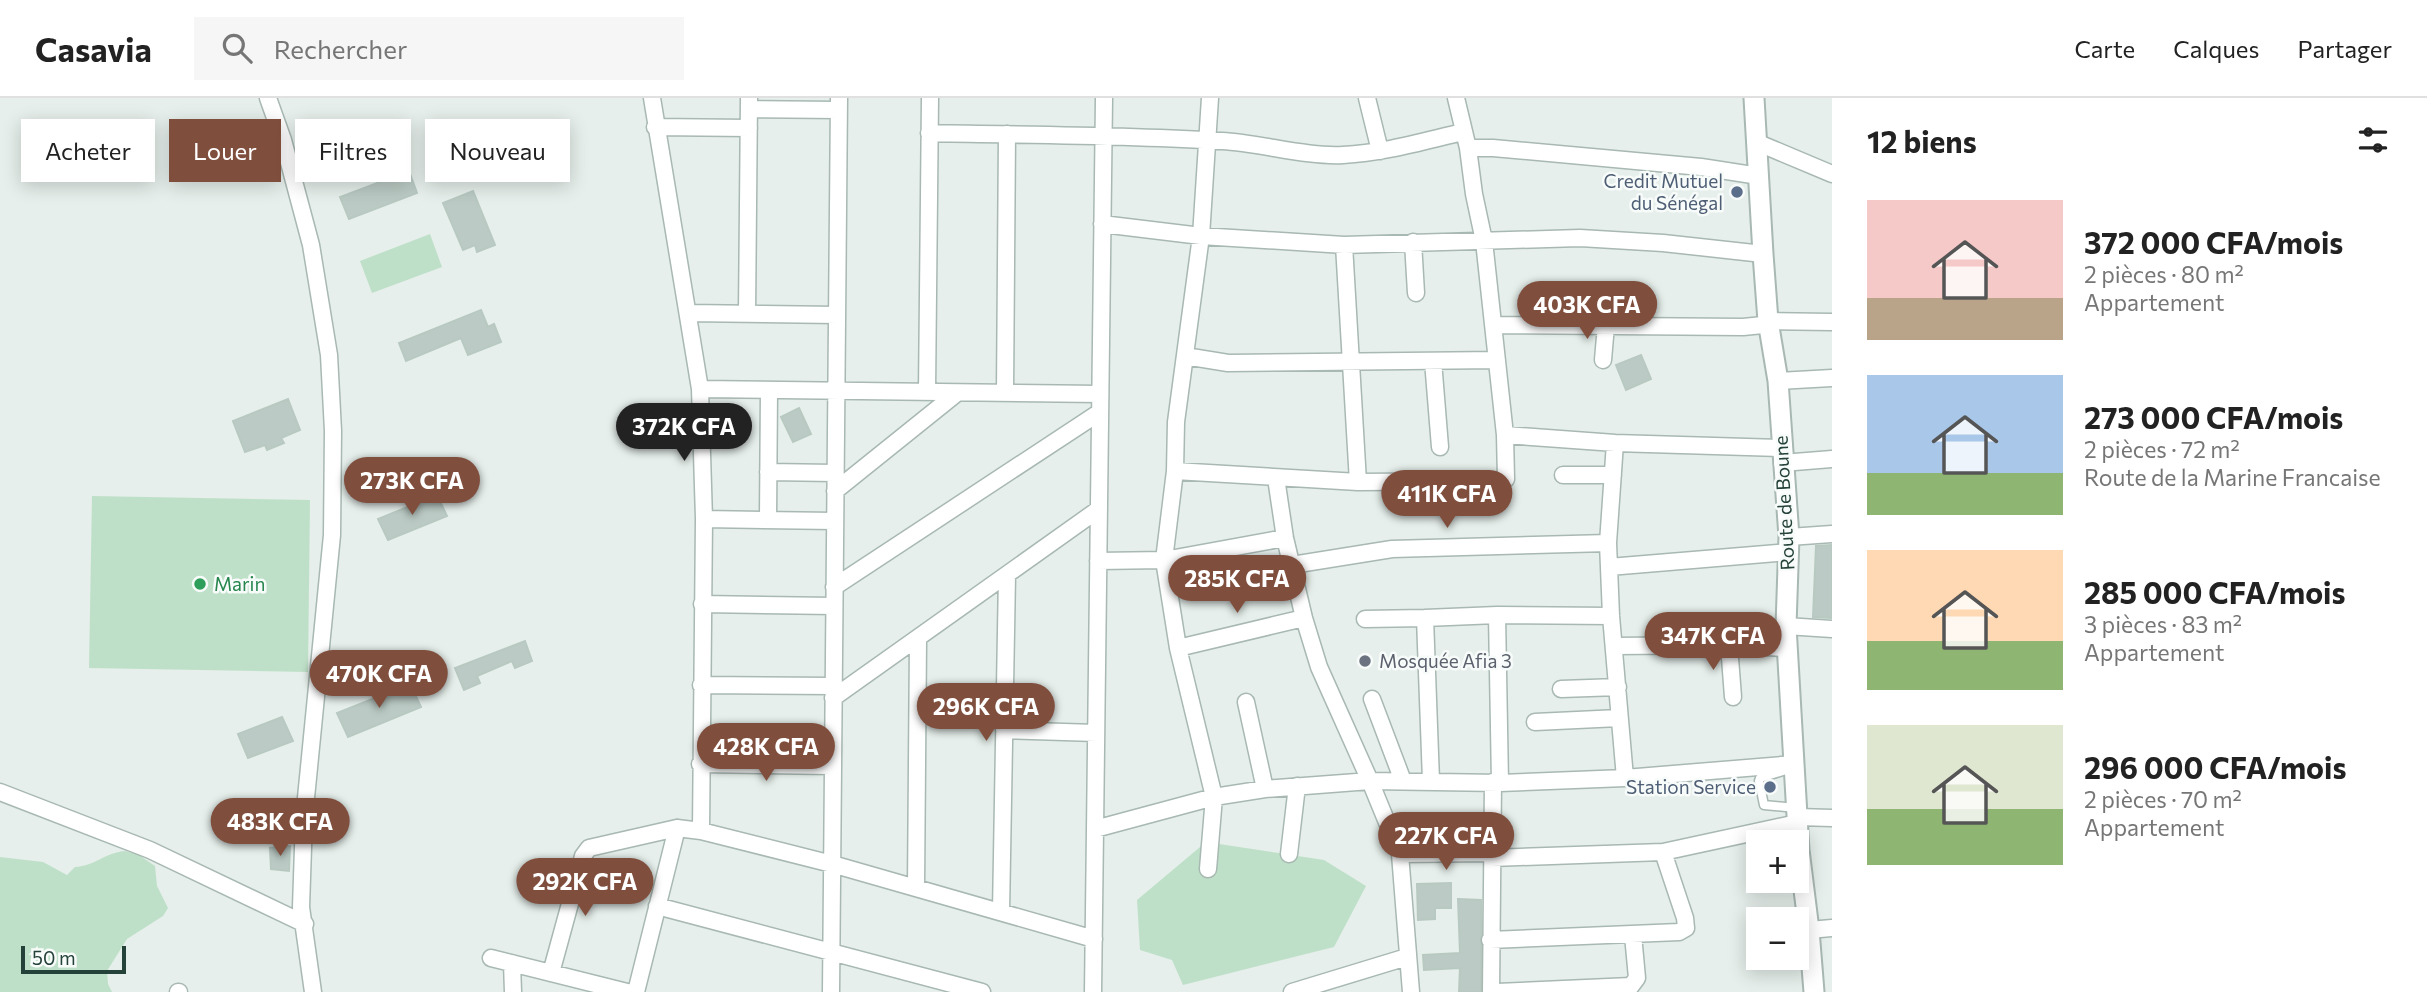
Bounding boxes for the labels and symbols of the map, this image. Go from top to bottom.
place label: Credit Mutuel du Sénégal [1603,169,1723,214]
marker: Credit Mutuel du Sénégal [1729,184,1745,200]
pin: 403K CFA [1515,282,1659,341]
pin: 372K CFA [612,404,756,463]
street label: Route de Boune [1768,435,1799,571]
pin: 273K CFA [340,458,484,517]
pin: 411K CFA [1375,470,1519,530]
pin: 285K CFA [1165,556,1309,615]
place label: Marin [214,572,265,595]
marker: Marin [192,576,208,592]
pin: 347K CFA [1641,612,1785,672]
place label: Mosquée Afia 3 [1379,649,1512,672]
pin: 470K CFA [307,650,451,710]
marker: Mosquée Afia 3 [1357,653,1373,669]
pin: 296K CFA [914,684,1058,743]
pin: 428K CFA [694,724,838,783]
place label: Station Service [1626,775,1756,798]
marker: Station Service [1762,779,1778,795]
pin: 483K CFA [208,798,352,858]
pin: 227K CFA [1374,812,1518,872]
pin: 292K CFA [513,858,657,918]
scale bar [21,943,126,975]

